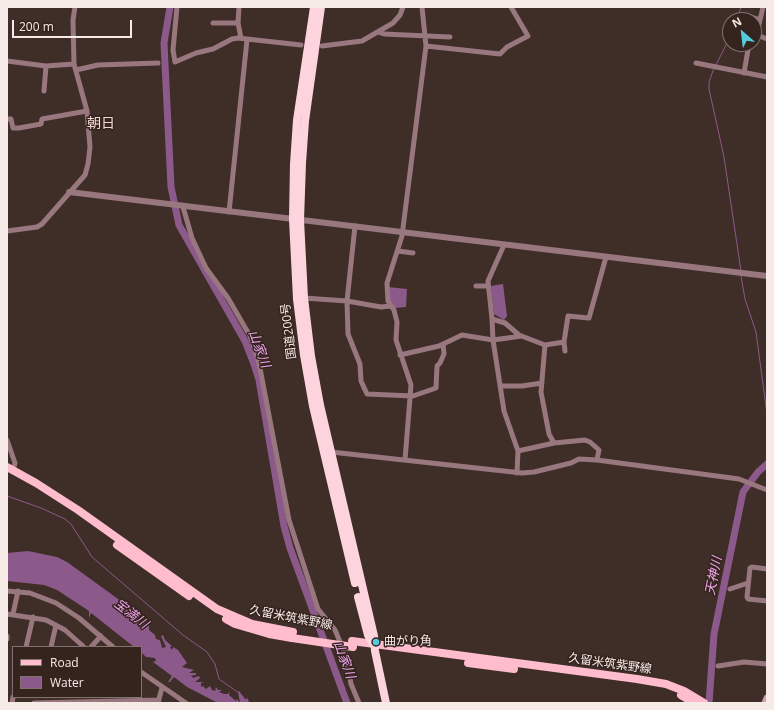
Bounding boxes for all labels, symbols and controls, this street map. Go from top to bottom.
scale bar [14,12,134,38]
north arrow [722,12,762,52]
text: N [729,13,744,31]
text: 200 m [19,18,54,35]
district label: 朝日 [87,116,115,132]
street label: 国道200号 [278,302,300,360]
water label: 山家川 [245,328,273,370]
water label: 天神川 [703,555,725,597]
water label: 宝満川 [111,596,151,632]
street label: 久留米筑紫野線 [248,603,334,633]
place label: 曲がり角 [384,635,432,649]
marker: 曲がり角 [371,637,381,647]
water label: 山家川 [330,639,358,681]
legend [12,646,142,698]
street label: 久留米筑紫野線 [567,651,653,677]
text: Road [50,654,79,671]
text: Water [50,674,84,691]

